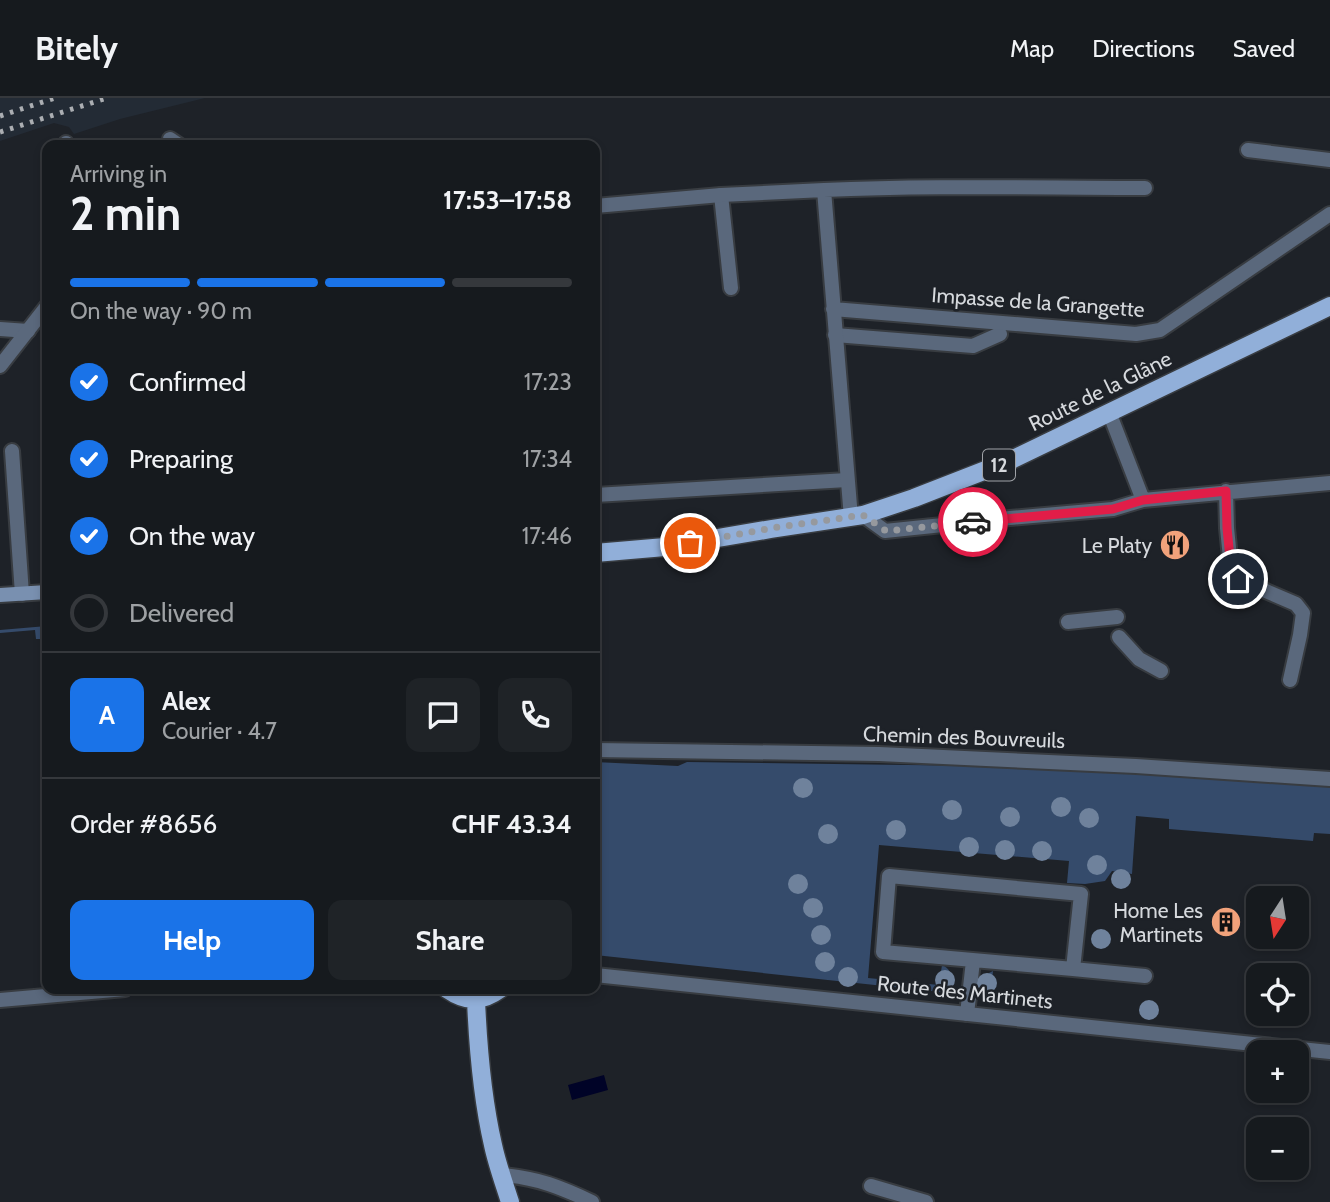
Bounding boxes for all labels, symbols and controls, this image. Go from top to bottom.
text: Bitely [35,28,118,68]
text: Map [1010,34,1054,63]
text: Directions [1092,34,1195,63]
text: Saved [1233,34,1295,63]
text: Arriving in [70,160,167,188]
text: 17:53–17:58 [443,184,572,216]
text: 2 min [70,186,181,242]
street label: Impasse de la Grangette [931,282,1146,322]
text: On the way · 90 m [70,297,252,325]
street label: Route de la Glâne [1025,346,1176,436]
icon: check [70,363,108,401]
text: Confirmed [129,366,246,398]
text: 17:23 [524,368,572,396]
icon: check [70,440,108,478]
text: Preparing [129,443,233,475]
text: 17:34 [522,445,572,473]
road number: 12 [983,450,1015,480]
courier [938,487,1008,557]
icon: car [954,503,992,541]
pin [660,513,720,573]
icon: check [70,517,108,555]
text: On the way [129,520,255,552]
text: 17:46 [522,522,572,550]
icon: bag [671,524,709,562]
restaurant icon: Le Platy [1158,528,1192,562]
place label: Le Platy [1082,533,1152,558]
pin [1208,549,1268,609]
icon: home [1219,560,1257,598]
text: Delivered [129,597,234,629]
button: chat [406,678,480,752]
button: phone [498,678,572,752]
text: Alex [162,685,211,717]
text: A [99,699,115,731]
text: Courier · 4.7 [162,717,277,745]
street label: Chemin des Bouvreuils [863,721,1066,753]
text: Order #8656 [70,808,217,840]
text: CHF 43.34 [452,808,572,840]
north arrow [1246,886,1309,948]
map controls [1246,886,1309,1180]
place label: Home Les Martinets [1113,898,1203,947]
button: Help [70,900,314,980]
button: Share [328,900,572,980]
building icon: Home Les Martinets [1209,905,1243,939]
button: locate [1246,963,1309,1026]
street label: Route des Martinets [876,970,1054,1014]
button: + [1246,1040,1309,1103]
button: − [1246,1117,1309,1180]

